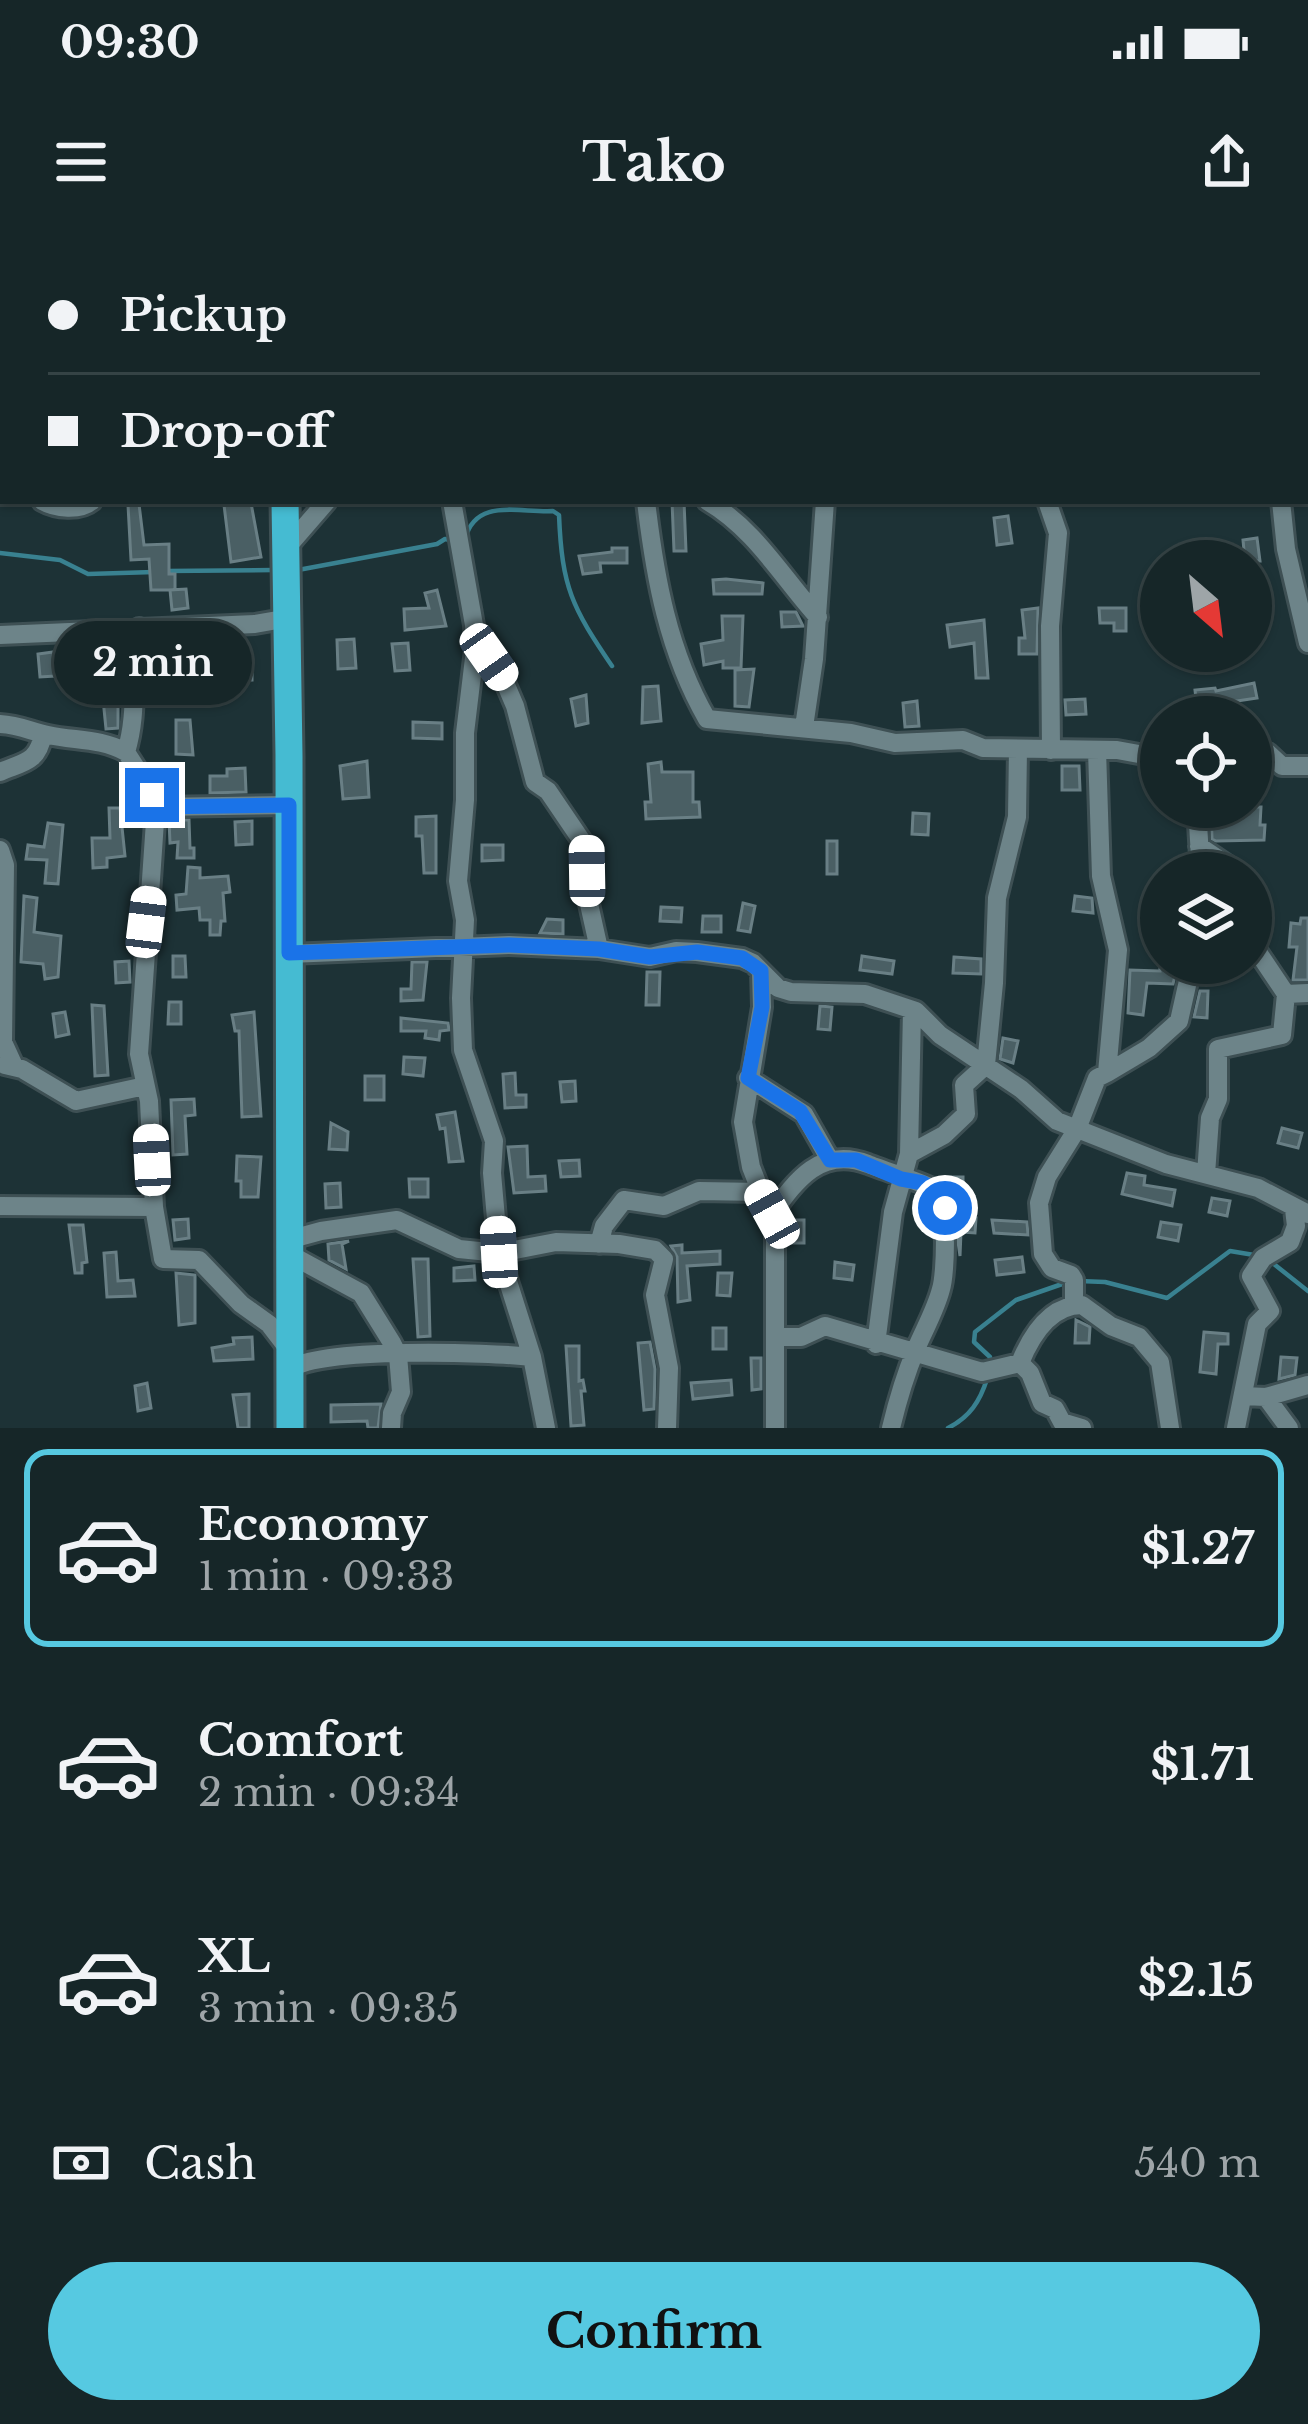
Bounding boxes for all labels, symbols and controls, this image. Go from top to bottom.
text: 09:30 [60,14,200,70]
icon: menu [48,129,114,195]
text: Tako [582,129,726,196]
icon: share [1194,129,1260,195]
text: Pickup [120,287,287,343]
text: Drop-off [120,403,330,459]
north arrow [1140,540,1272,672]
map controls [1140,540,1272,984]
car [454,617,524,697]
callout: 2 min [53,621,251,705]
text: 2 min [92,638,214,687]
button: locate [1140,696,1272,828]
route end [125,768,179,822]
car [568,835,606,907]
button: layers [1140,852,1272,984]
car [124,884,168,960]
car [132,1123,172,1197]
car [739,1174,805,1254]
route start [918,1181,972,1235]
car [479,1215,519,1289]
icon: car [54,1494,162,1602]
text: Economy [198,1496,428,1552]
text: $1.27 [1141,1520,1254,1576]
text: 1 min · 09:33 [198,1552,454,1601]
icon: car [54,1710,162,1818]
text: Comfort [198,1712,403,1768]
text: $1.71 [1150,1736,1254,1792]
text: 2 min · 09:34 [198,1768,460,1817]
icon: car [54,1926,162,2034]
text: XL [198,1928,270,1984]
text: $2.15 [1138,1952,1254,2008]
text: 3 min · 09:35 [198,1984,459,2033]
icon: cash [48,2130,114,2196]
text: Cash [144,2135,256,2191]
text: 540 m [1134,2139,1260,2188]
button: Confirm [48,2262,1260,2400]

